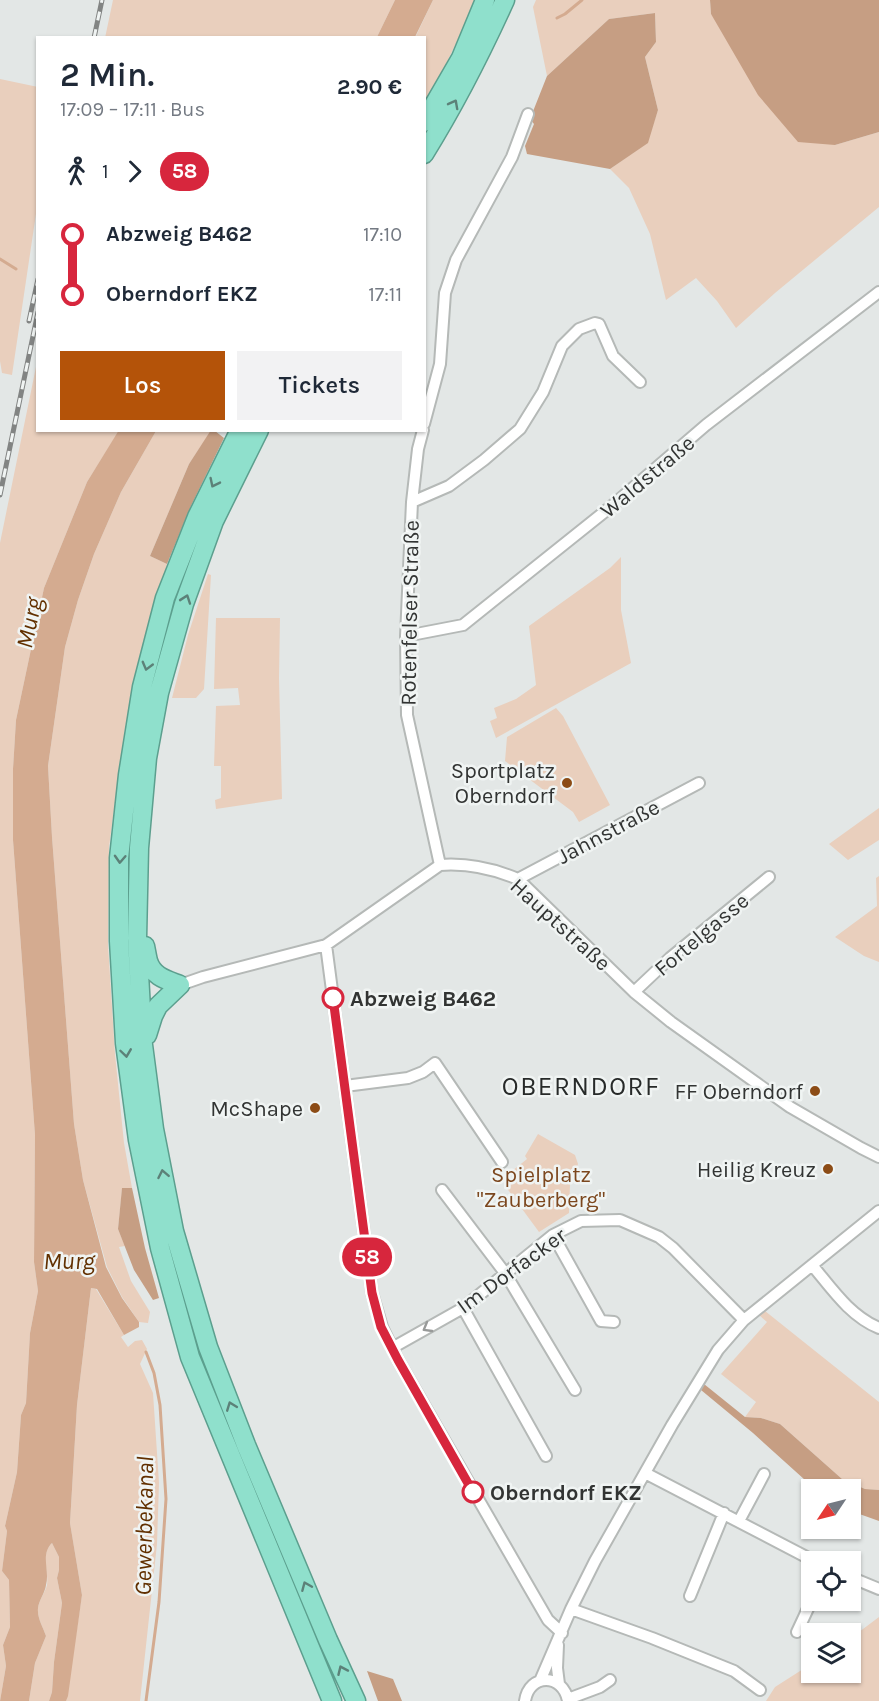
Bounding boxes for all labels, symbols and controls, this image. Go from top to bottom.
text: 2 Min. [60,56,154,94]
text: 2.90 € [337,74,402,100]
text: 17:09 – 17:11 · Bus [60,98,205,121]
one-way arrow [447,100,458,110]
icon: walk [60,155,93,188]
icon: forward [118,155,151,188]
text: 58 [172,159,197,183]
text: 1 [102,160,109,183]
text: Abzweig B462 [106,221,252,247]
text: 17:10 [363,223,402,246]
text: Oberndorf EKZ [106,281,258,307]
text: 17:11 [368,283,402,306]
button: Los [60,351,225,420]
button: Tickets [237,351,402,420]
street label: Waldstraße [595,430,700,524]
one-way arrow [209,476,221,487]
street label: Rotenfelser Straße [395,520,425,706]
water label: Murg [10,594,48,651]
one-way arrow [179,594,191,605]
one-way arrow [142,661,155,671]
place label: Sportplatz Oberndorf [451,758,555,809]
marker: Sportplatz Oberndorf [560,776,574,790]
street label: Jahnstraße [553,794,664,870]
one-way arrow [114,854,127,863]
street label: Hauptstraße [505,873,616,977]
street label: Fortelgasse [649,888,754,982]
place label: Abzweig B462 [350,986,496,1012]
marker: Abzweig B462 [322,987,344,1009]
one-way arrow [120,1049,132,1058]
district label: OBERNDORF [502,1071,660,1102]
place label: FF Oberndorf [674,1079,803,1105]
marker: FF Oberndorf [808,1084,822,1098]
place label: McShape [210,1096,303,1122]
marker: McShape [308,1101,322,1115]
place label: Heilig Kreuz [697,1157,816,1183]
park label: Spielplatz "Zauberberg" [477,1162,606,1213]
marker: Heilig Kreuz [821,1162,835,1176]
one-way arrow [157,1169,170,1179]
street label: Im Dorfacker [452,1222,571,1319]
line badge: 58 [340,1238,394,1276]
text: 58 [354,1245,380,1269]
water label: Murg [43,1247,95,1275]
one-way arrow [423,1321,434,1332]
one-way arrow [226,1401,238,1412]
water label: Gewerbekanal [129,1456,159,1596]
north arrow [801,1479,861,1539]
map controls [801,1479,861,1683]
place label: Oberndorf EKZ [490,1480,642,1506]
marker: Oberndorf EKZ [462,1481,484,1503]
button: locate [801,1551,861,1611]
one-way arrow [301,1581,313,1592]
button: layers [801,1623,861,1683]
one-way arrow [338,1666,350,1677]

